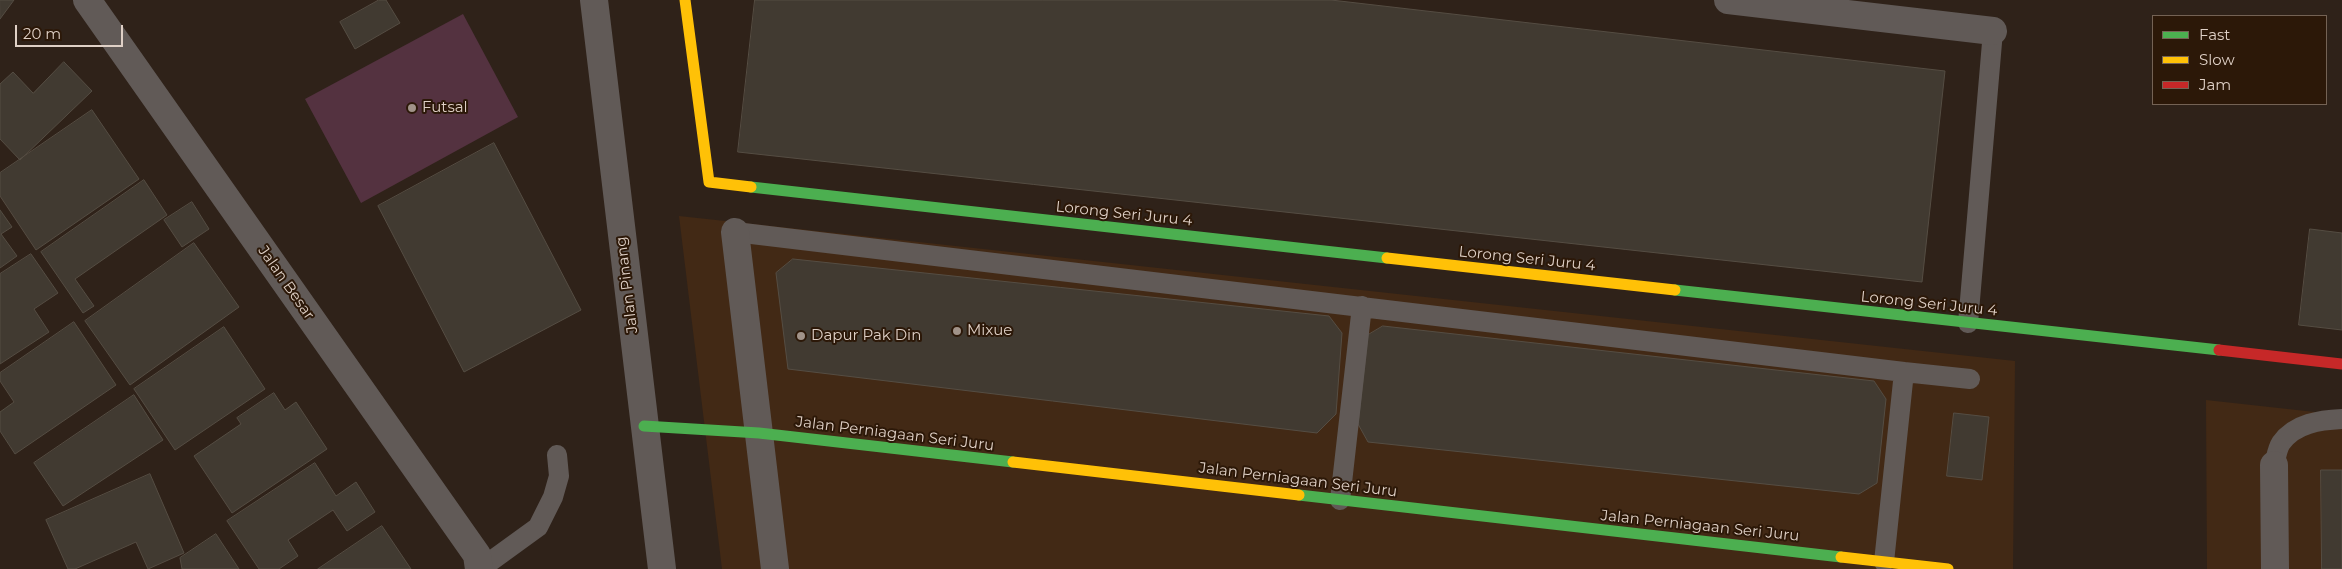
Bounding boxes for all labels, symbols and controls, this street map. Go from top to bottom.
scale bar [18,15,125,47]
legend [2152,15,2327,105]
text: 20 m [23,24,61,43]
text: Fast [2199,25,2230,44]
text: Slow [2199,50,2235,69]
text: Jam [2199,75,2231,94]
place label: Futsal [422,99,468,117]
marker: Futsal [406,102,418,114]
street label: Lorong Seri Juru 4 [1055,198,1193,230]
street label: Jalan Pinang [612,236,642,334]
street label: Jalan Besar [254,243,318,323]
street label: Lorong Seri Juru 4 [1458,243,1596,275]
street label: Lorong Seri Juru 4 [1860,288,1998,320]
place label: Mixue [967,322,1012,340]
marker: Mixue [951,325,963,337]
place label: Dapur Pak Din [811,327,921,345]
marker: Dapur Pak Din [795,330,807,342]
street label: Jalan Perniagaan Seri Juru [795,413,995,455]
street label: Jalan Perniagaan Seri Juru [1198,459,1398,501]
street label: Jalan Perniagaan Seri Juru [1600,507,1800,545]

